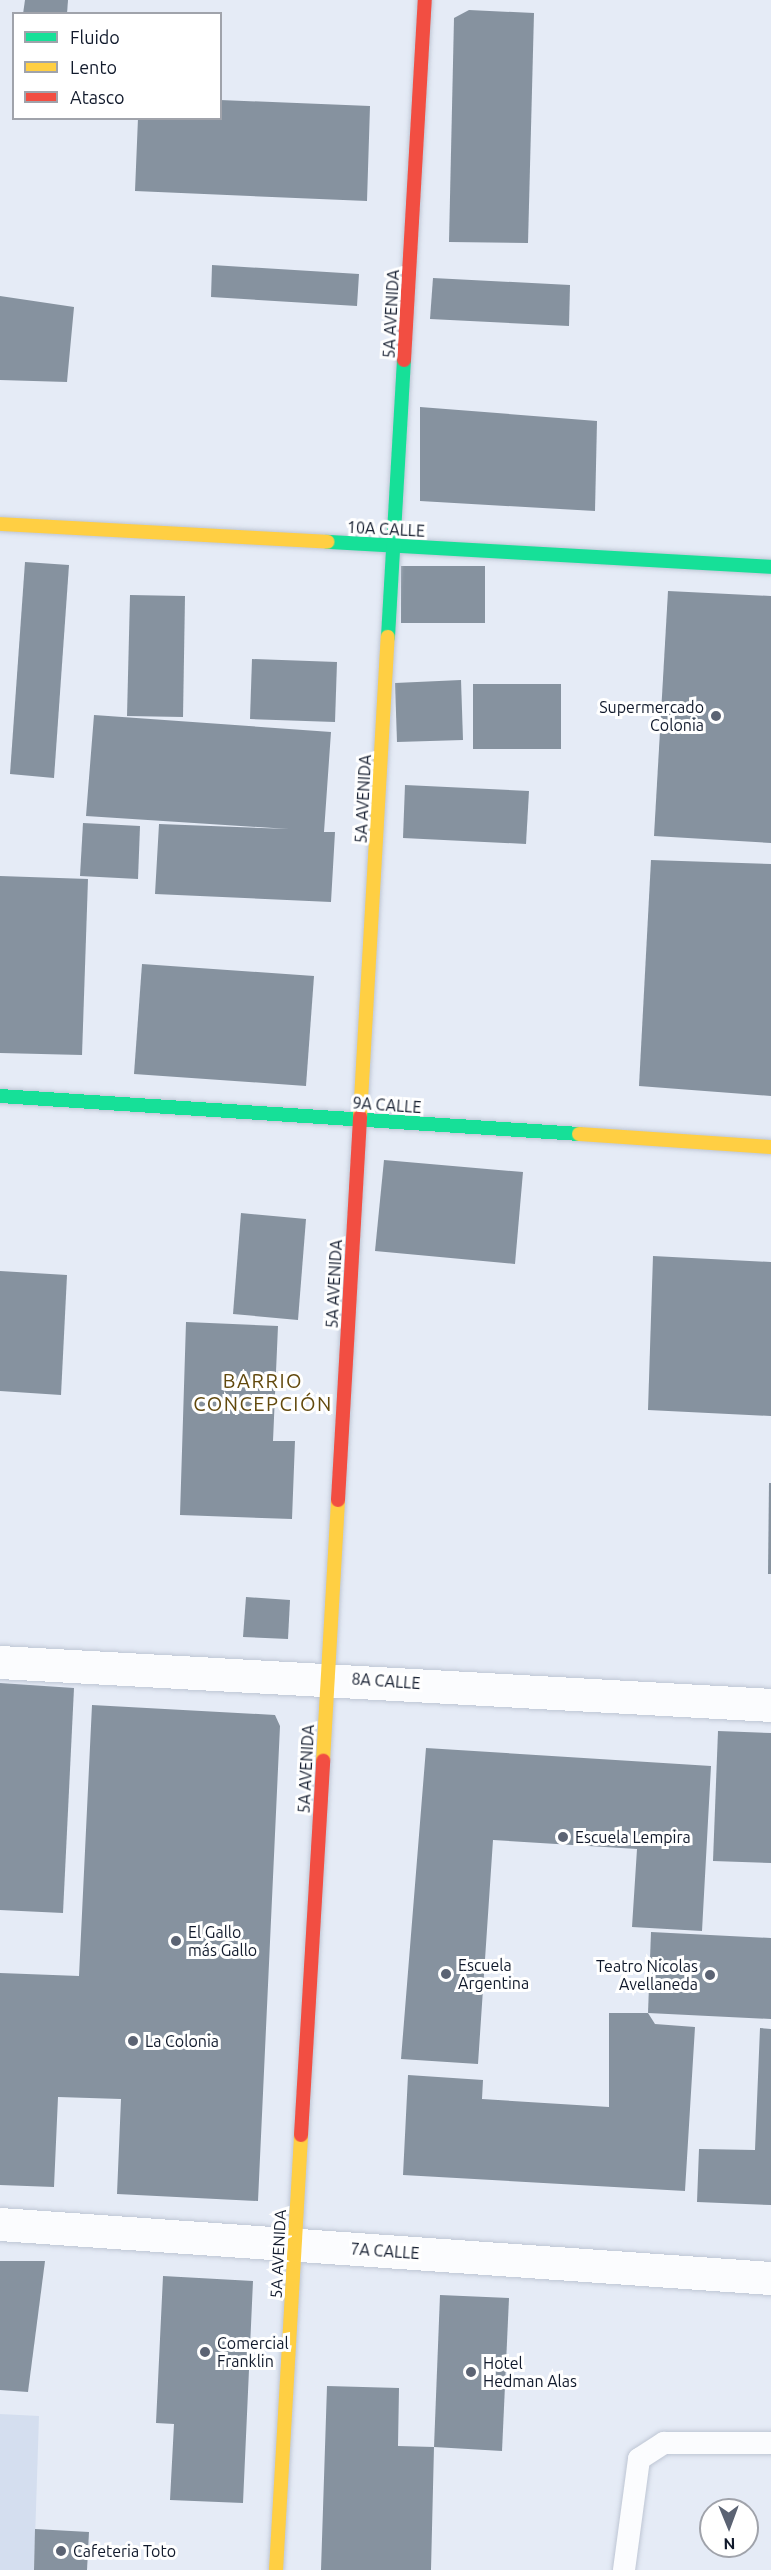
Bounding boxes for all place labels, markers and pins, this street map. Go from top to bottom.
place label: Supermercado Colonia [599,697,704,735]
marker: Supermercado Colonia [709,709,723,723]
place label: Escuela Lempira [575,1827,691,1847]
marker: Escuela Lempira [556,1830,570,1844]
place label: El Gallo más Gallo [188,1922,257,1960]
marker: El Gallo más Gallo [169,1934,183,1948]
place label: Escuela Argentina [458,1955,529,1993]
place label: Teatro Nicolas Avellaneda [596,1956,698,1994]
marker: Escuela Argentina [439,1967,453,1981]
marker: Teatro Nicolas Avellaneda [703,1968,717,1982]
place label: La Colonia [145,2031,219,2051]
marker: La Colonia [126,2034,140,2048]
place label: Comercial Franklin [217,2333,289,2371]
marker: Comercial Franklin [198,2345,212,2359]
place label: Hotel Hedman Alas [483,2353,577,2391]
marker: Hotel Hedman Alas [464,2365,478,2379]
place label: Cafeteria Toto [73,2541,176,2561]
marker: Cafeteria Toto [54,2544,68,2558]

